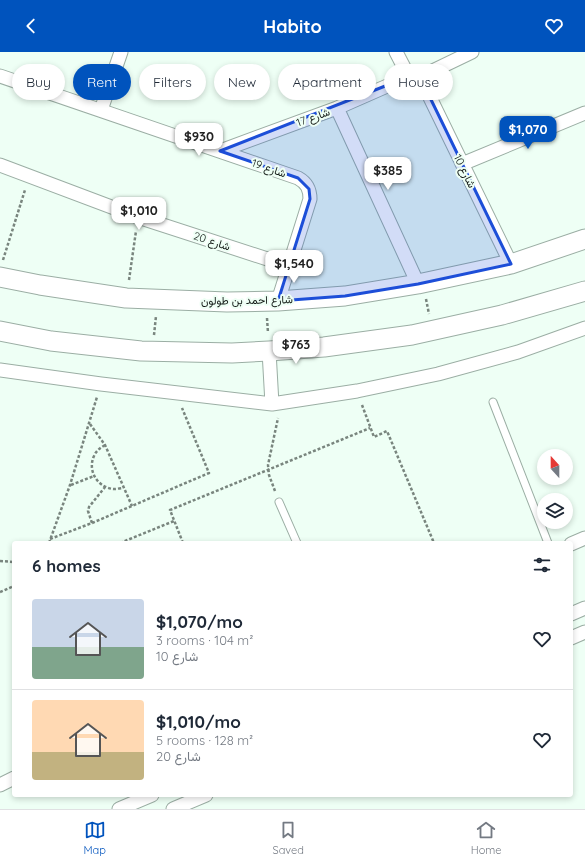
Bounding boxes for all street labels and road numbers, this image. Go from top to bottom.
street label: شارع 17 [294,104,332,130]
street label: شارع 10 [450,152,479,191]
street label: شارع 19 [250,156,288,181]
street label: شارع 20 [192,229,232,255]
street label: شارع احمد بن طولون [201,292,293,309]

